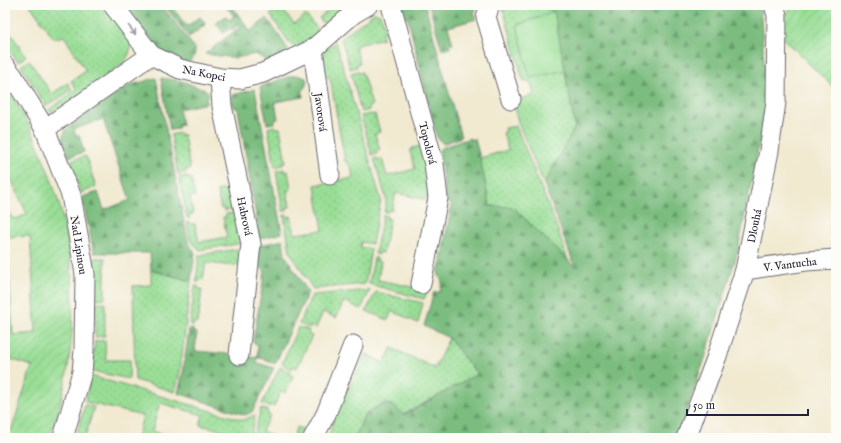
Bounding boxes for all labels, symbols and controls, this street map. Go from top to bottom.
one-way arrow [128,24,136,35]
street label: Na Kopci [181,63,227,85]
street label: Javorová [310,90,330,133]
street label: Topolová [415,121,439,166]
street label: Habrová [233,195,255,237]
street label: Dlouhá [745,208,765,244]
street label: Nad Lipinou [66,215,90,276]
street label: V. Vantucha [762,255,818,275]
scale bar [687,391,808,417]
text: 50 m [693,398,715,413]

